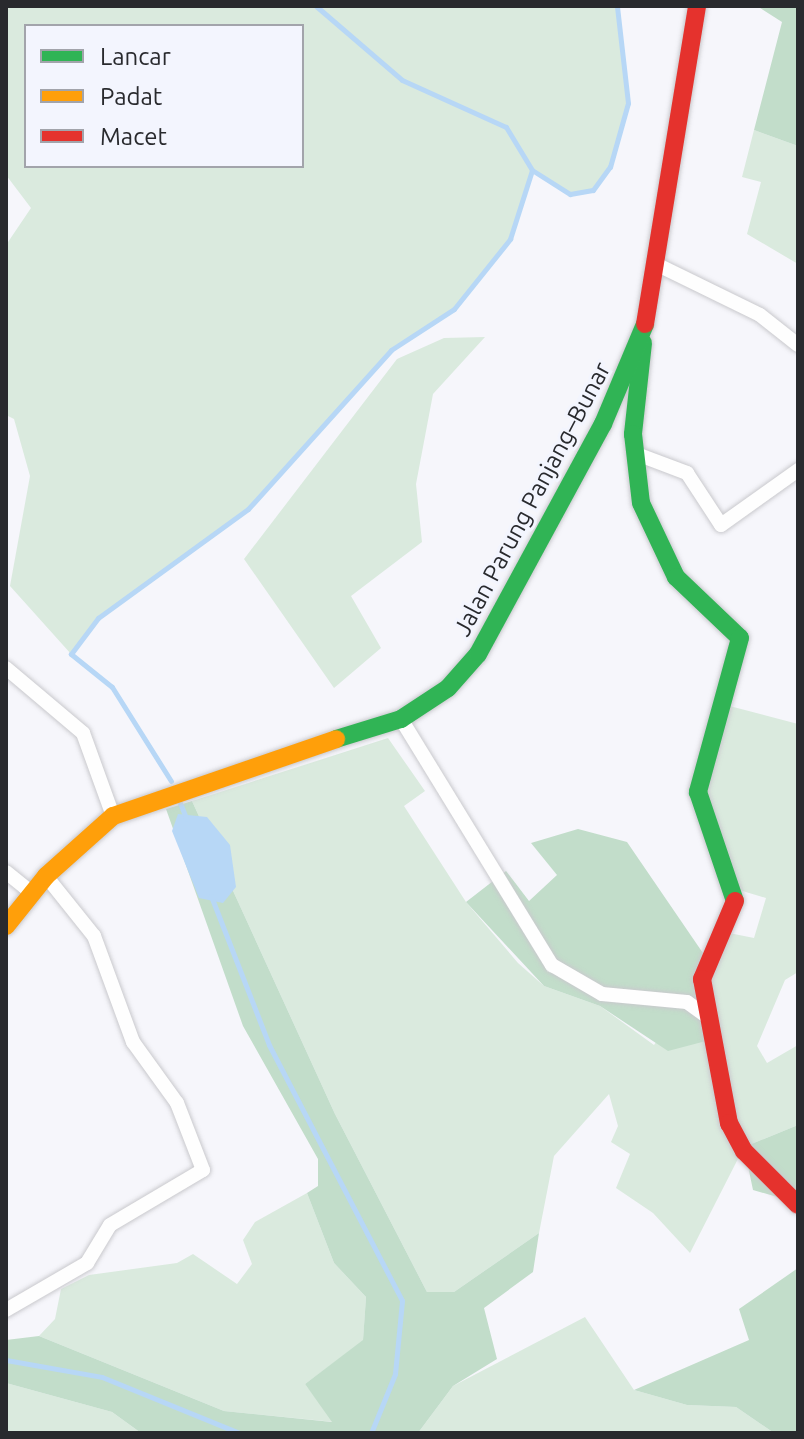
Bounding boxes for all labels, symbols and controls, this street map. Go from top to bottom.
legend [24,24,304,168]
text: Lancar [100,43,171,70]
text: Padat [100,83,162,110]
text: Macet [100,123,167,150]
street label: Jalan Parung Panjang–Bunar [447,357,617,641]

